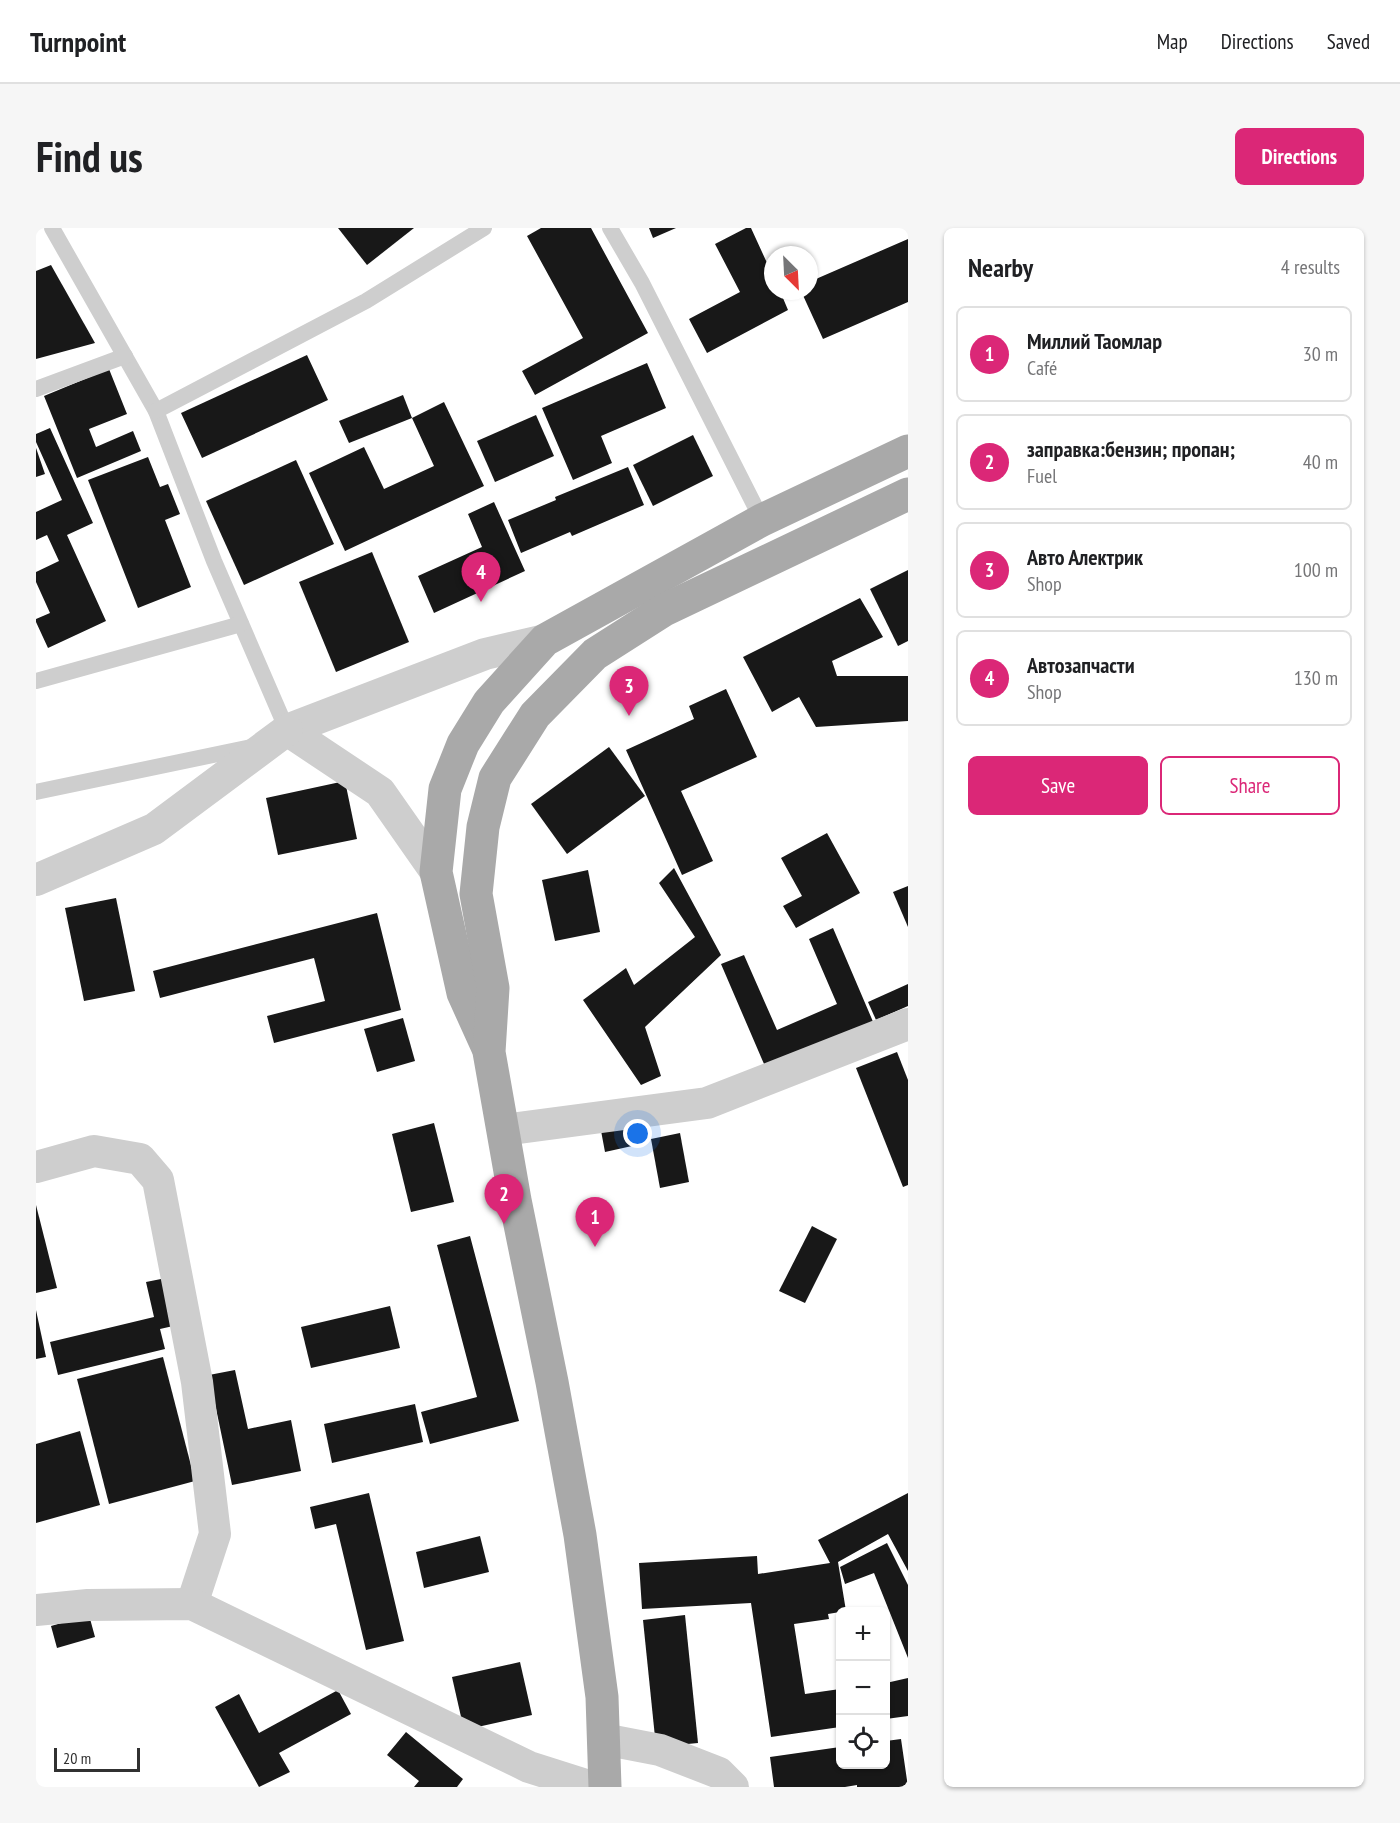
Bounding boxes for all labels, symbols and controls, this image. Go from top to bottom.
text: Turnpoint [30,23,126,60]
text: Map [1157,28,1188,55]
text: Directions [1221,28,1294,55]
text: Saved [1327,28,1370,55]
button: Directions [1235,128,1364,185]
text: Find us [36,129,143,184]
north arrow [764,246,818,300]
text: Nearby [968,251,1033,284]
text: 4 results [1281,254,1340,280]
text: Миллий Таомлар [1027,327,1162,355]
text: 1 [985,341,994,367]
text: 30 m [1303,341,1338,367]
text: Café [1027,355,1057,381]
text: заправка:бензин; пропан; [1027,435,1235,463]
text: 2 [985,449,994,475]
text: 40 m [1303,449,1338,475]
text: Fuel [1027,463,1057,489]
text: Авто Алектрик [1027,543,1143,571]
pin: 4 [462,552,500,602]
text: 3 [985,557,994,583]
text: 100 m [1294,557,1338,583]
text: Shop [1027,571,1062,597]
text: Автозапчасти [1027,651,1135,679]
text: 4 [985,665,994,691]
text: 130 m [1294,665,1338,691]
pin: 3 [610,666,648,716]
text: Shop [1027,679,1062,705]
button: Save [968,756,1148,815]
button: Share [1160,756,1340,815]
your location [623,1119,652,1148]
pin: 2 [484,1174,524,1224]
pin: 1 [576,1198,614,1247]
map controls [836,1607,890,1769]
button: + [836,1607,890,1661]
button: − [836,1661,890,1715]
button: locate [836,1715,890,1769]
scale bar [54,1745,140,1772]
text: 20 m [63,1748,91,1768]

